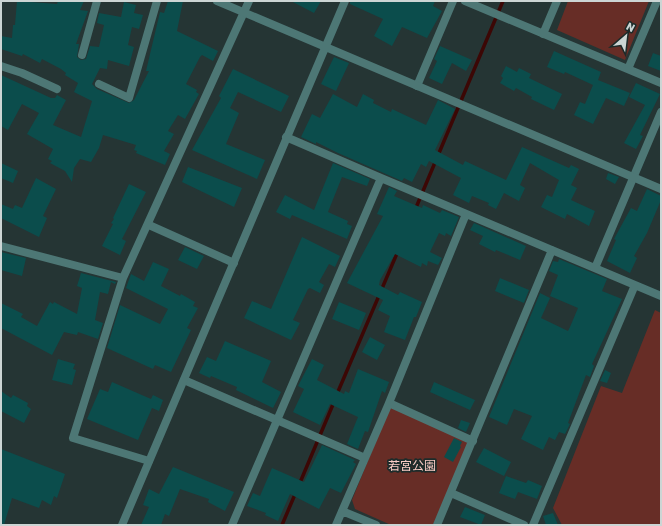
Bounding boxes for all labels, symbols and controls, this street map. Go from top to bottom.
north arrow [606,16,646,56]
text: N [624,20,637,35]
park label: 若宮公園 [388,459,436,473]

